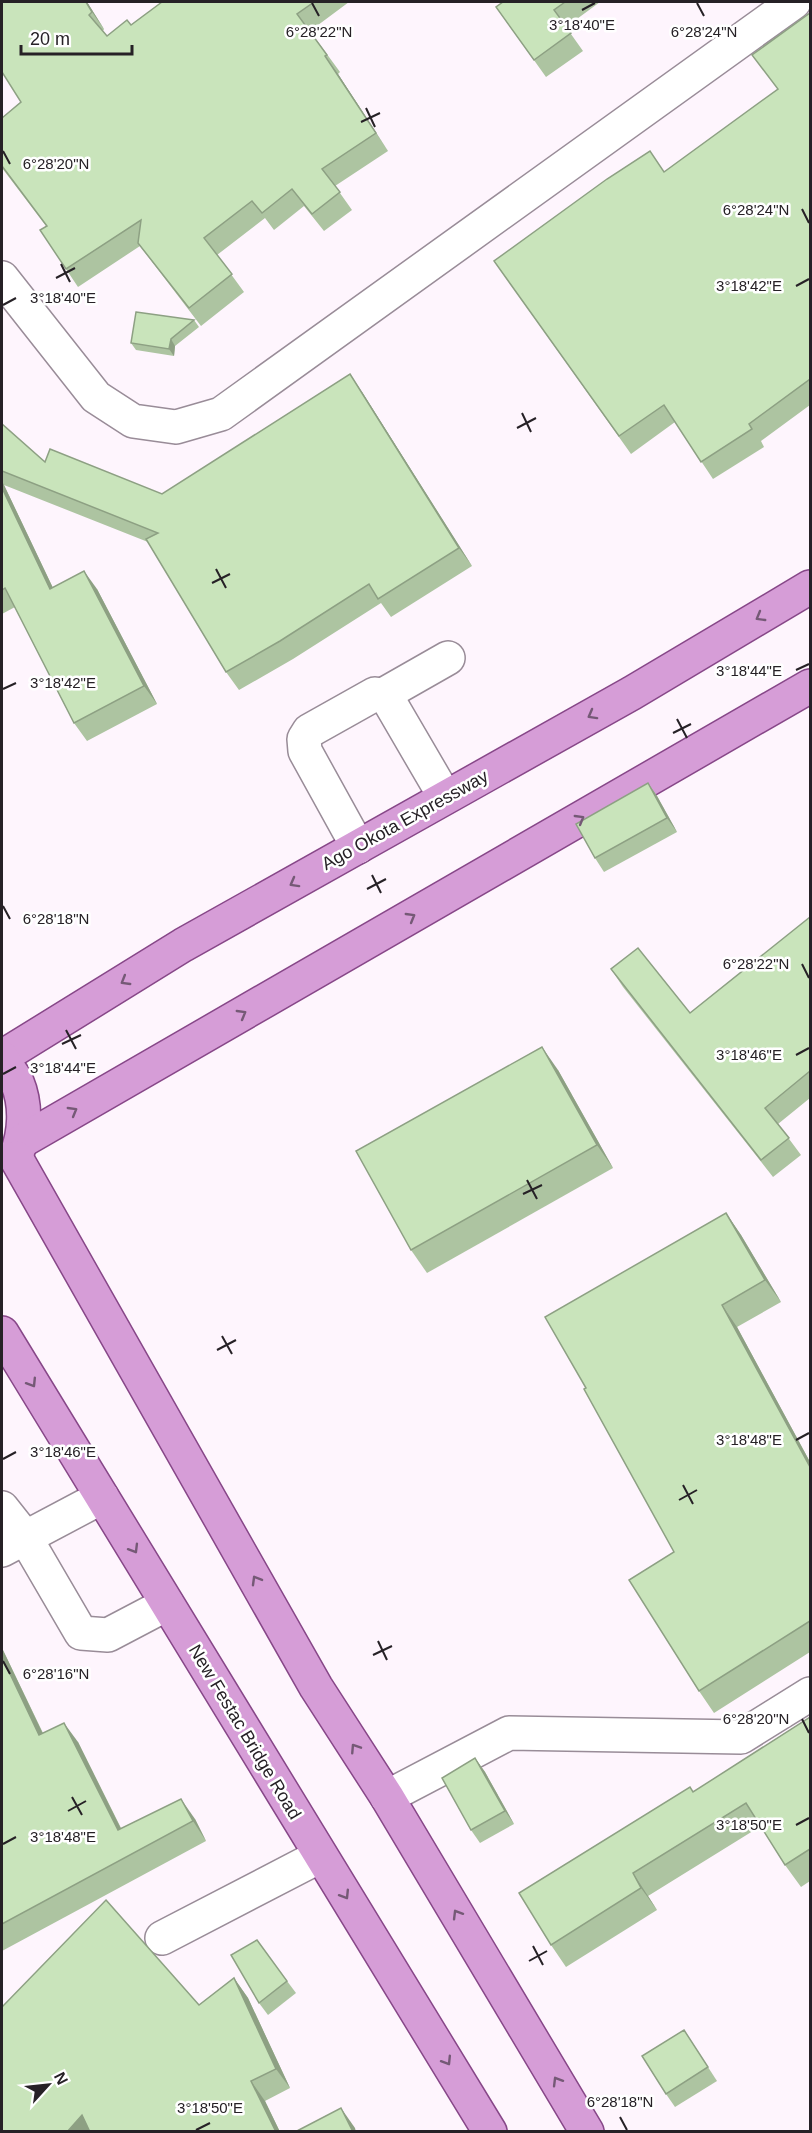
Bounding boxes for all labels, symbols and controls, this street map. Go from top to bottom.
text: 3°18'40"E [549,16,615,33]
scale bar [21,18,132,56]
text: 6°28'22"N [286,23,352,40]
text: 6°28'24"N [671,23,737,40]
text: 20 m [30,29,70,49]
text: 6°28'20"N [23,155,89,172]
text: 6°28'24"N [723,201,789,218]
text: 3°18'42"E [716,277,782,294]
text: 3°18'40"E [30,289,96,306]
one-way arrow [756,610,766,621]
text: 3°18'44"E [716,662,782,679]
text: 3°18'42"E [30,674,96,691]
one-way arrow [588,708,598,719]
street label: Ago Okota Expressway [318,766,492,874]
one-way arrow [573,815,584,827]
one-way arrow [290,876,300,887]
text: 6°28'18"N [23,910,89,927]
one-way arrow [404,913,415,924]
text: 6°28'22"N [723,955,789,972]
one-way arrow [121,974,131,986]
one-way arrow [235,1010,246,1021]
text: 3°18'46"E [716,1046,782,1063]
text: 3°18'44"E [30,1059,96,1076]
one-way arrow [66,1107,77,1119]
one-way arrow [25,1377,37,1387]
text: 3°18'48"E [716,1431,782,1448]
text: 3°18'46"E [30,1443,96,1460]
one-way arrow [127,1543,138,1553]
one-way arrow [251,1576,263,1586]
street label: New Festac Bridge Road [185,1641,305,1823]
text: 6°28'16"N [23,1665,89,1682]
text: 6°28'20"N [723,1710,789,1727]
one-way arrow [351,1744,363,1754]
text: 3°18'50"E [716,1816,782,1833]
text: 3°18'48"E [30,1828,96,1845]
one-way arrow [337,1889,349,1899]
one-way arrow [453,1910,464,1920]
north arrow [18,2055,78,2115]
one-way arrow [439,2055,451,2065]
text: N [51,2069,71,2087]
one-way arrow [553,2077,565,2087]
text: 6°28'18"N [587,2093,653,2110]
text: 3°18'50"E [177,2099,243,2116]

